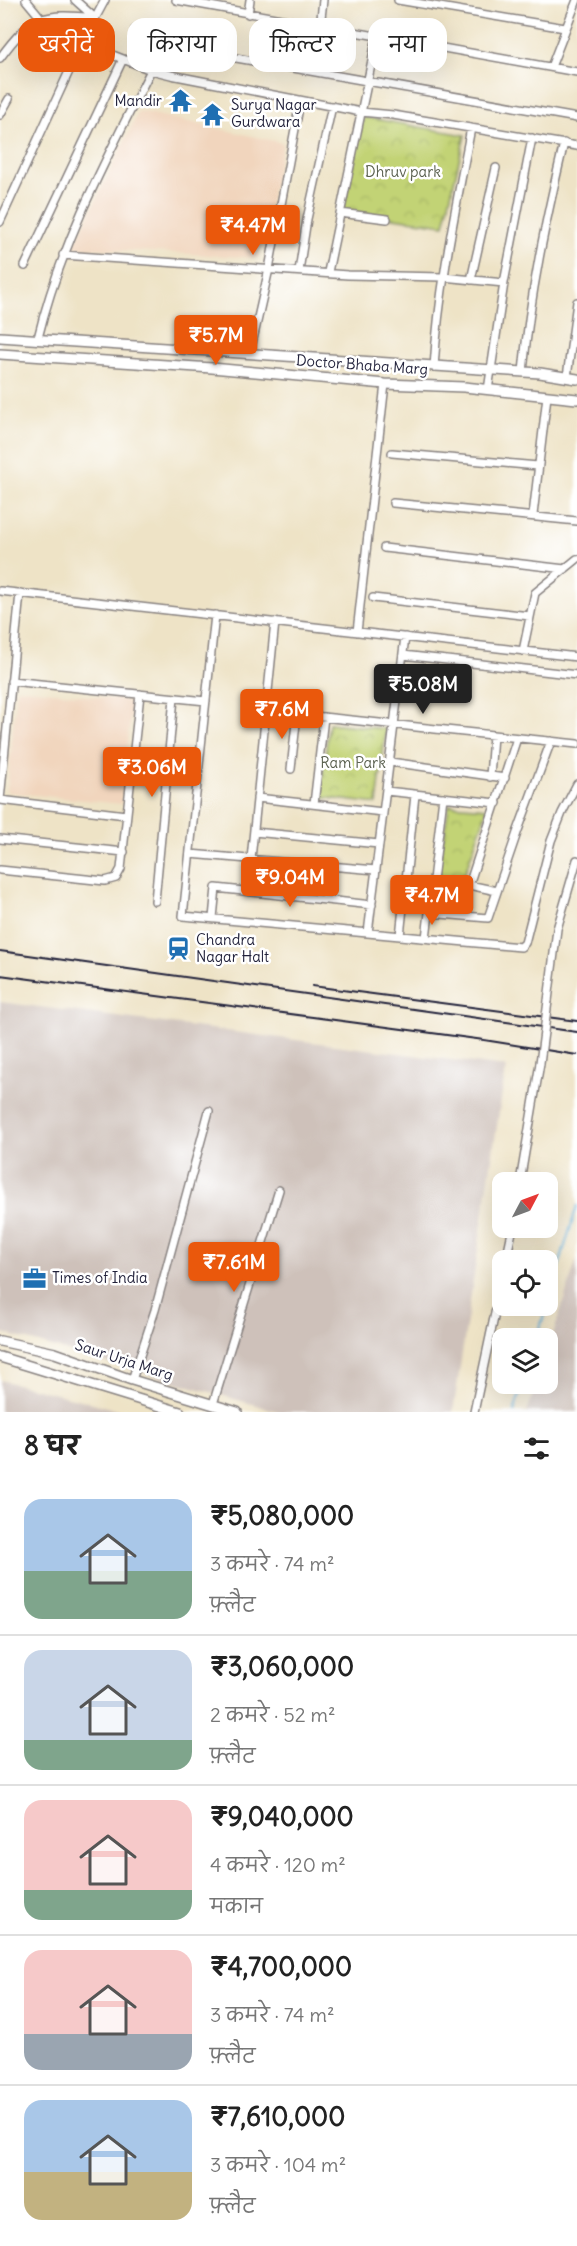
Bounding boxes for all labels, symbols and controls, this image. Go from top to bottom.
chip: खरीदें [18,18,115,72]
chip: किराया [127,18,237,72]
chip: फ़िल्टर [249,18,356,72]
chip: नया [368,18,447,72]
temple icon: Mandir [167,88,193,114]
place label: Mandir [114,91,162,110]
place label: Surya Nagar Gurdwara [231,95,317,131]
temple icon: Surya Nagar Gurdwara [200,101,226,127]
park label: Dhruv park [365,162,441,181]
pin: ₹4.47M [204,205,302,256]
text: ₹4.47M [220,212,286,237]
pin: ₹5.7M [174,315,258,366]
text: ₹5.7M [188,322,244,347]
street label: Doctor Bhaba Marg [295,350,429,379]
pin: ₹5.08M [374,664,472,715]
text: ₹5.08M [388,671,458,696]
pin: ₹7.6M [240,689,324,740]
text: ₹7.6M [254,696,310,721]
pin: ₹3.06M [103,747,201,798]
park label: Ram Park [320,753,386,772]
text: ₹3.06M [117,754,187,779]
pin: ₹9.04M [241,857,339,908]
text: ₹9.04M [255,864,325,889]
pin: ₹4.7M [390,875,474,926]
text: ₹4.7M [404,882,460,907]
place label: Chandra Nagar Halt [196,930,269,966]
station icon: Chandra Nagar Halt [165,936,191,962]
north arrow [492,1172,558,1238]
map controls [492,1172,558,1394]
pin: ₹7.61M [185,1242,283,1293]
text: ₹7.61M [202,1249,266,1274]
button: locate [492,1250,558,1316]
office icon: Times of India [21,1265,47,1291]
place label: Times of India [52,1268,148,1287]
button: layers [492,1328,558,1394]
street label: Saur Urja Marg [73,1335,176,1384]
text: 8 घर [24,1429,80,1462]
icon: filters [520,1432,553,1465]
text: ₹5,080,000 [210,1499,354,1532]
icon: home [72,1523,144,1595]
text: 3 कमरे · 74 m² [210,1551,334,1576]
text: फ़्लैट [210,1592,256,1617]
text: ₹3,060,000 [210,1650,354,1683]
icon: home [72,1674,144,1746]
text: 2 कमरे · 52 m² [210,1702,336,1727]
text: फ़्लैट [210,1743,256,1768]
text: ₹9,040,000 [210,1800,354,1833]
icon: home [72,1824,144,1896]
text: 4 कमरे · 120 m² [210,1852,346,1877]
text: मकान [210,1893,263,1918]
text: ₹4,700,000 [210,1950,352,1983]
icon: home [72,1974,144,2046]
text: 3 कमरे · 74 m² [210,2002,334,2027]
text: फ़्लैट [210,2043,256,2068]
text: ₹7,610,000 [210,2100,345,2133]
icon: home [72,2124,144,2196]
text: 3 कमरे · 104 m² [210,2152,346,2177]
text: फ़्लैट [210,2193,256,2218]

